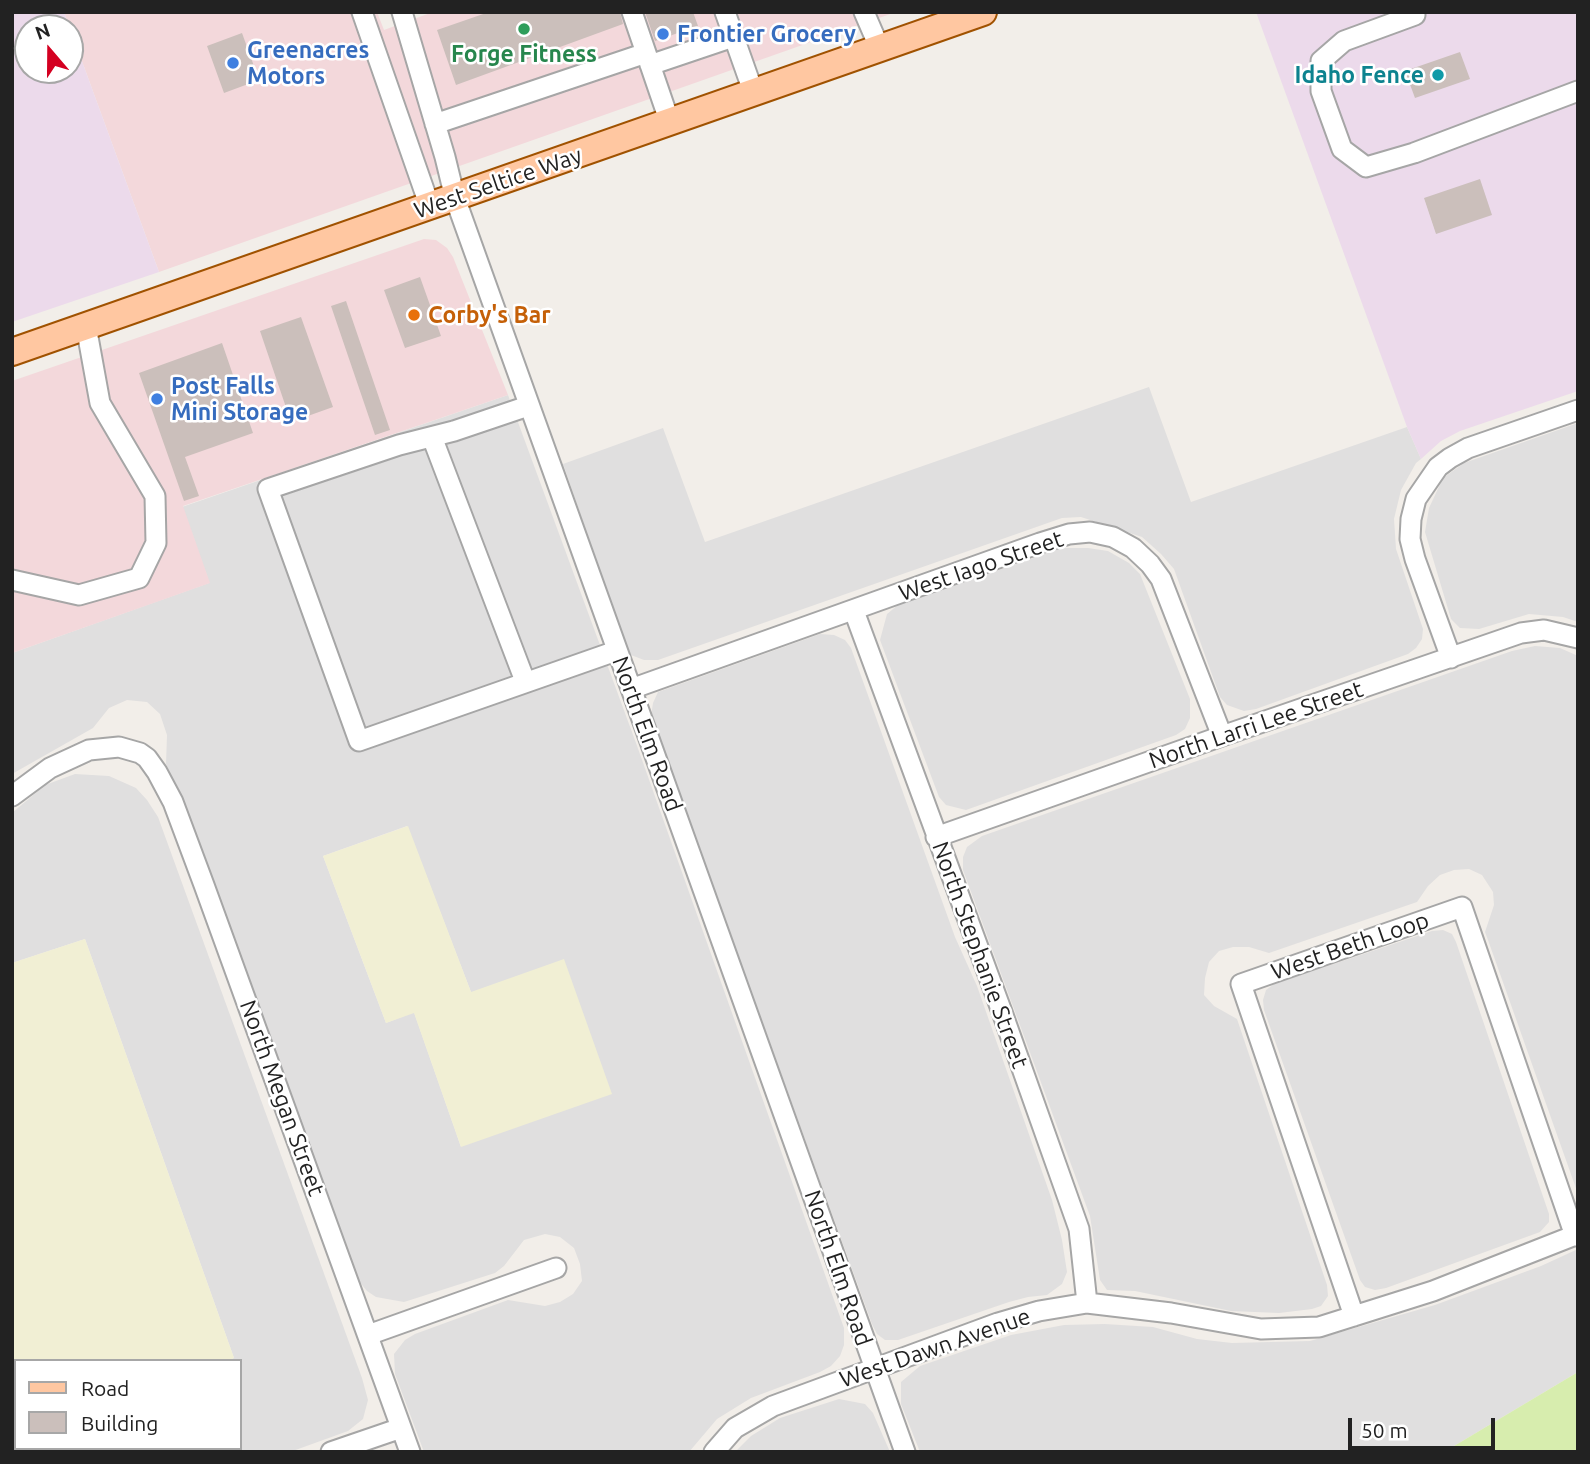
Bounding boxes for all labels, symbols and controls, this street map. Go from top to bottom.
north arrow [14,14,84,84]
text: N [32,18,53,44]
place label: Frontier Grocery [677,20,856,48]
marker: Forge Fitness [516,21,532,37]
marker: Frontier Grocery [655,26,671,42]
place label: Greenacres Motors [247,36,369,90]
place label: Forge Fitness [451,40,597,68]
marker: Greenacres Motors [225,55,241,71]
place label: Idaho Fence [1295,61,1424,89]
marker: Idaho Fence [1430,67,1446,83]
street label: West Seltice Way [410,141,586,225]
place label: Corby's Bar [428,301,551,329]
marker: Corby's Bar [406,307,422,323]
place label: Post Falls Mini Storage [171,372,308,426]
marker: Post Falls Mini Storage [149,391,165,407]
street label: West Iago Street [895,525,1067,607]
street label: North Elm Road [606,653,688,815]
street label: North Larri Lee Street [1145,675,1367,775]
street label: North Stephanie Street [926,838,1034,1072]
street label: West Beth Loop [1268,906,1432,986]
street label: North Megan Street [234,996,330,1200]
street label: North Elm Road [798,1186,878,1350]
street label: West Dawn Avenue [836,1302,1034,1394]
legend [14,1359,242,1450]
text: Road [81,1376,129,1400]
scale bar [1352,1404,1499,1448]
text: Building [81,1411,158,1435]
text: 50 m [1361,1418,1408,1442]

